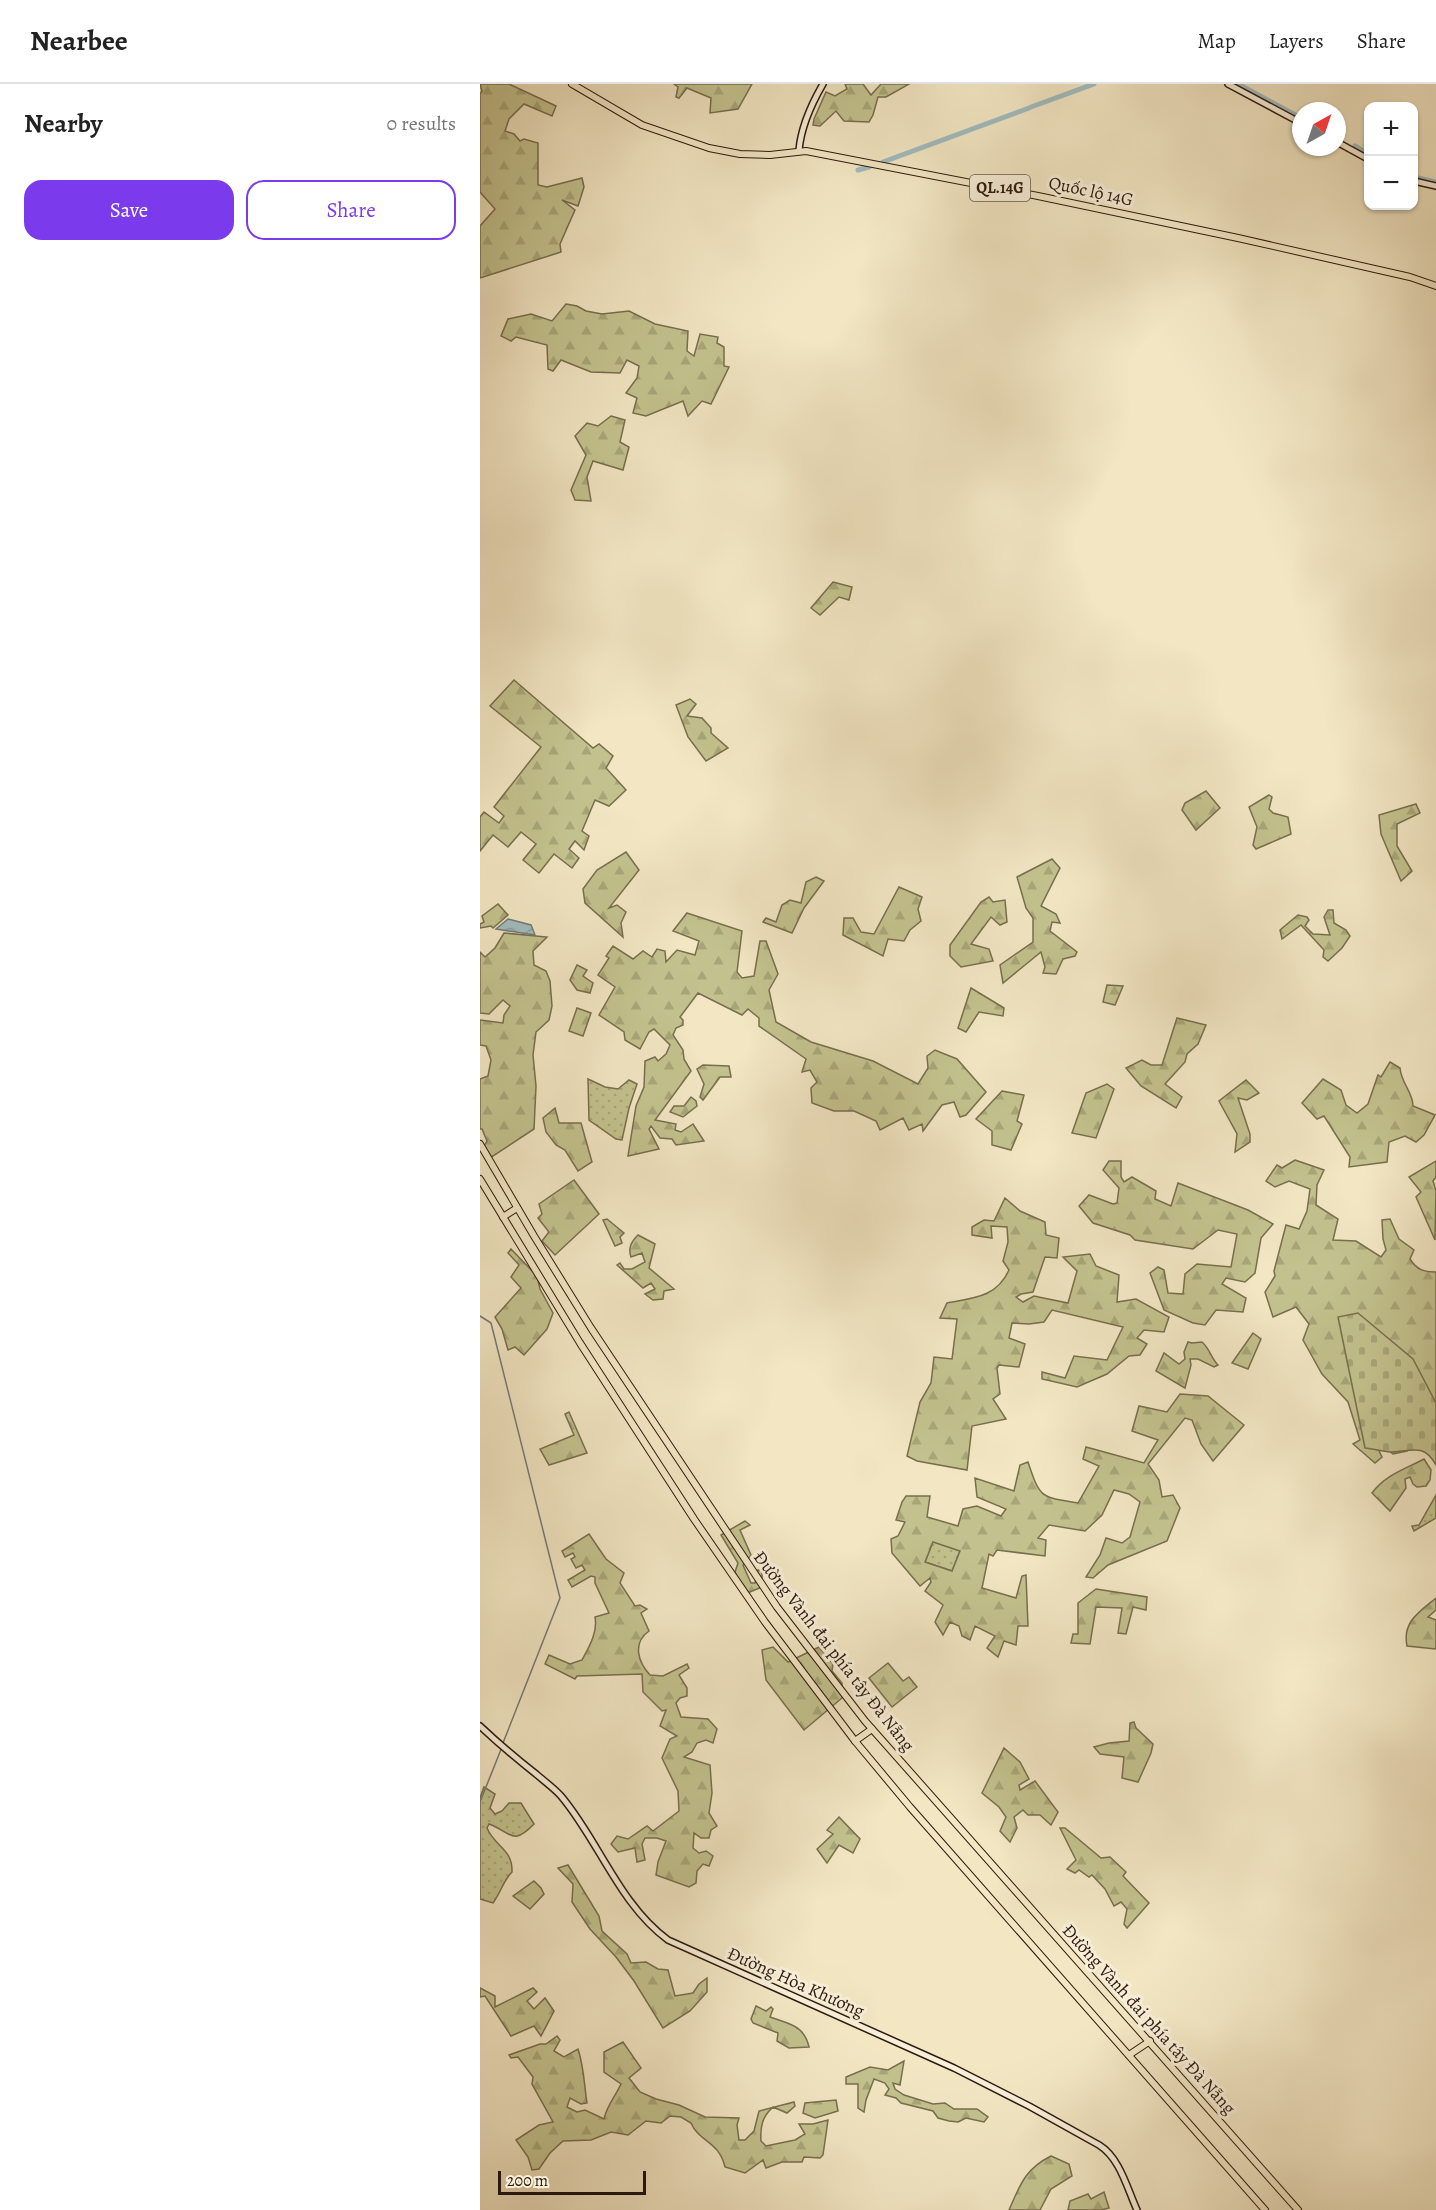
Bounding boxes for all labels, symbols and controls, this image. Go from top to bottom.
text: Nearbee [30,22,128,60]
text: Map [1197,27,1236,55]
text: Layers [1269,27,1324,55]
text: Share [1357,27,1406,55]
north arrow [1292,102,1346,156]
map controls [1364,102,1418,210]
button: + [1364,102,1418,156]
text: Nearby [24,106,103,141]
text: 0 results [387,110,456,137]
button: − [1364,156,1418,210]
street label: Quốc lộ 14G [1047,170,1135,212]
road number: QL.14G [970,175,1030,201]
button: Save [24,180,234,240]
button: Share [246,180,456,240]
street label: Đường Vành đai phía tây Đà Nẵng [748,1546,920,1756]
street label: Đường Vành đai phía tây Đà Nẵng [1057,1919,1241,2119]
street label: Đường Hòa Khương [724,1941,868,2023]
scale bar [498,2168,646,2196]
text: 200 m [507,2170,548,2192]

